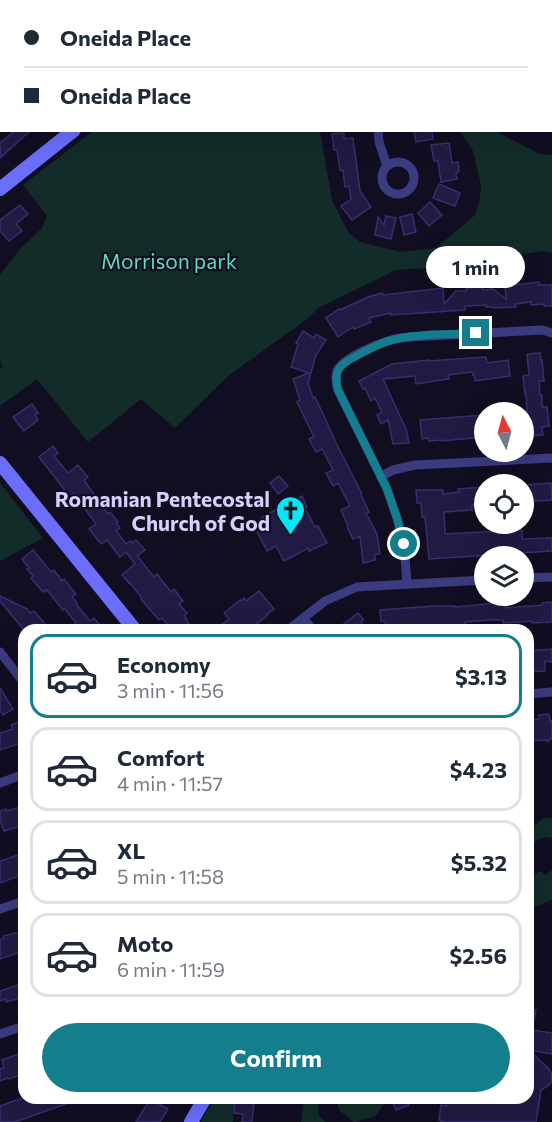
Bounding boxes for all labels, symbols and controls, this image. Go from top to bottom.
text: Oneida Place [60,24,191,51]
text: Oneida Place [60,82,191,109]
callout: 1 min [426,246,526,288]
park label: Morrison park [101,248,237,273]
text: 1 min [452,255,499,279]
route end [462,319,489,346]
north arrow [474,402,534,462]
map controls [474,402,534,606]
button: locate [474,474,534,534]
place label: Romanian Pentecostal Church of God [55,486,270,535]
church icon: Romanian Pentecostal Church of God [275,494,307,536]
route start [390,530,417,557]
button: layers [474,546,534,606]
icon: car [45,649,99,703]
text: Economy [117,651,211,678]
text: $3.13 [455,663,507,690]
text: 3 min · 11:56 [117,678,224,702]
icon: car [45,742,99,796]
text: Comfort [117,744,205,771]
text: $4.23 [450,756,507,783]
text: 4 min · 11:57 [117,771,223,795]
icon: car [45,835,99,889]
text: XL [117,837,145,864]
text: $5.32 [451,849,507,876]
text: 5 min · 11:58 [117,864,224,888]
icon: car [45,928,99,982]
text: Moto [117,930,173,957]
text: $2.56 [450,942,507,969]
text: 6 min · 11:59 [117,957,225,981]
button: Confirm [42,1023,510,1092]

